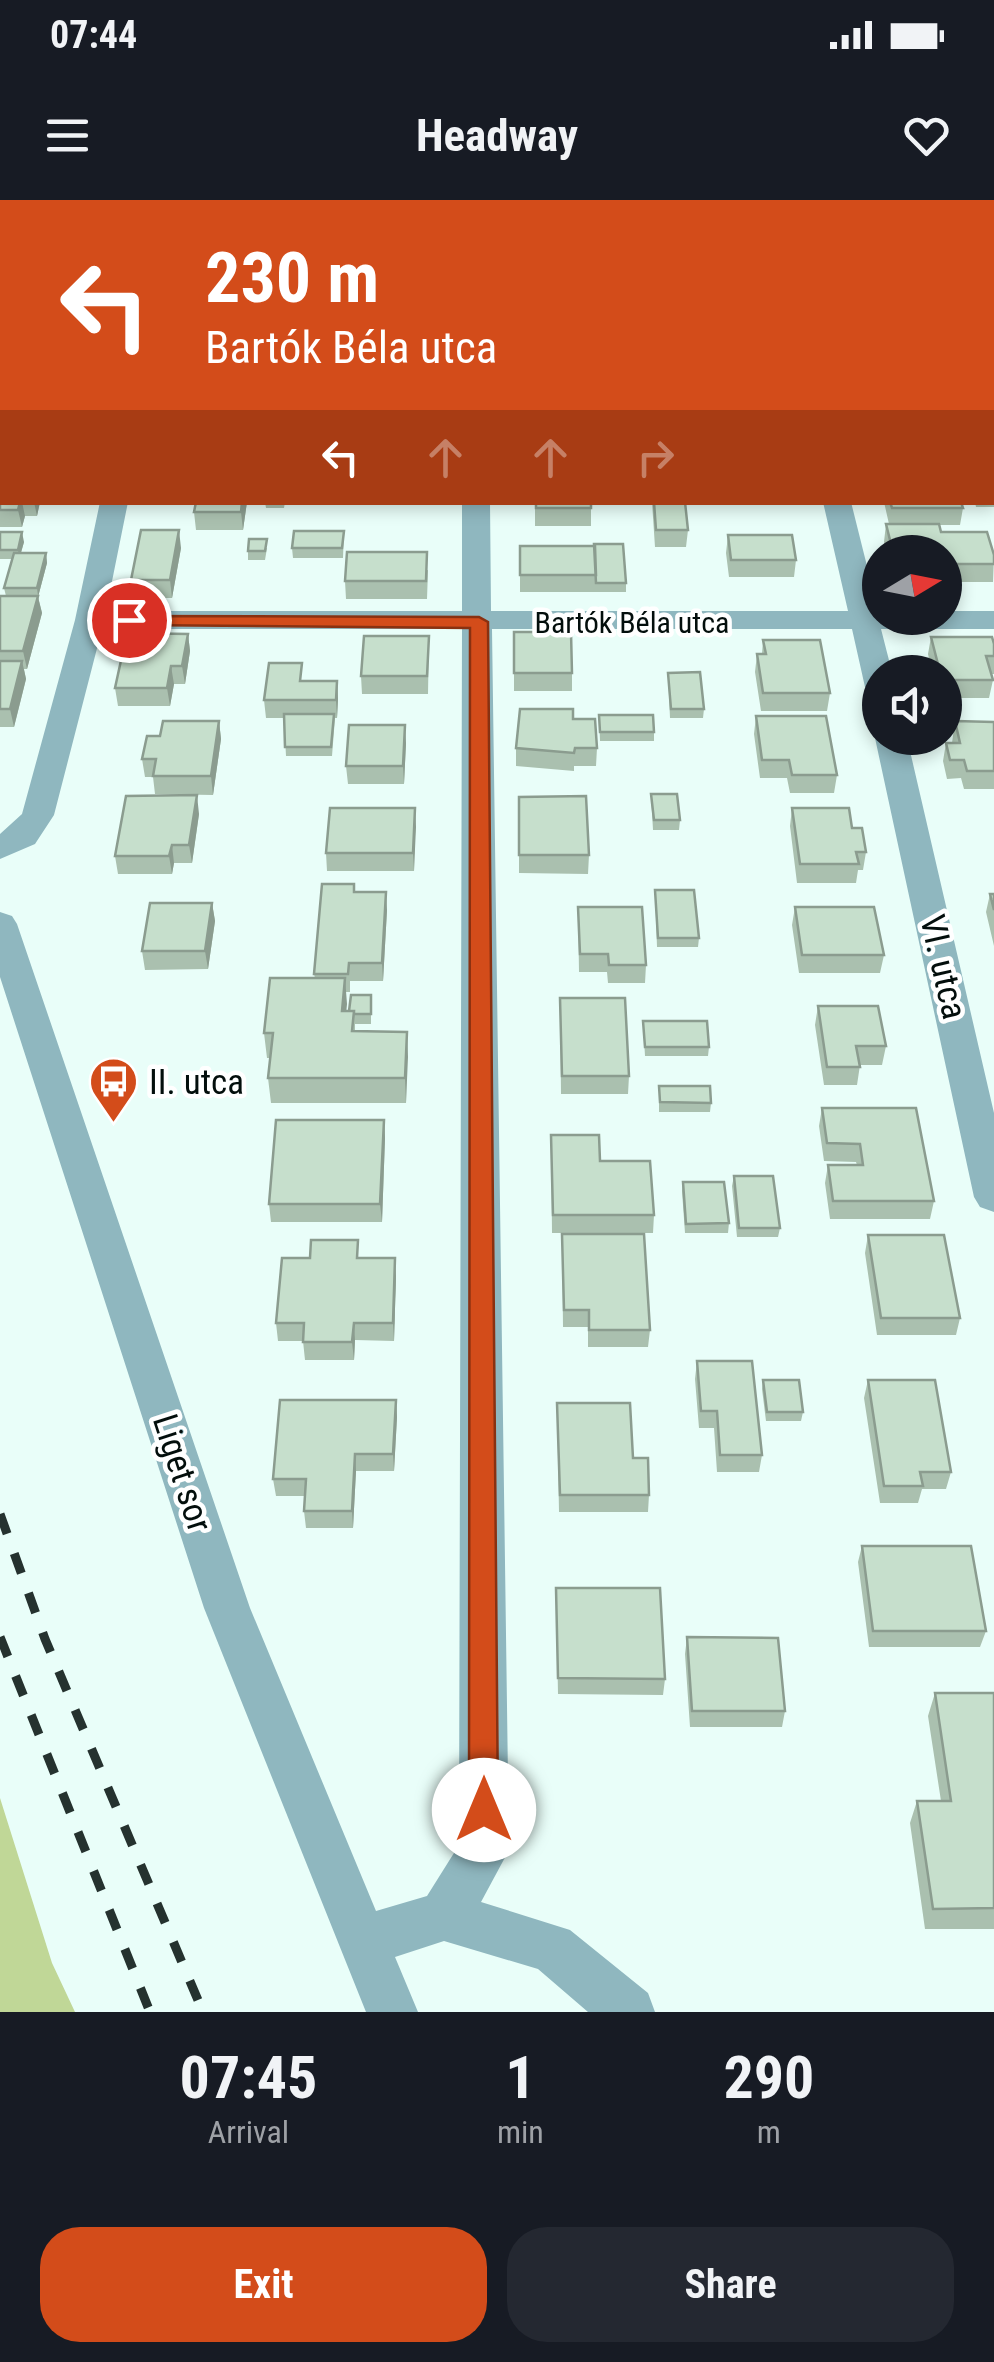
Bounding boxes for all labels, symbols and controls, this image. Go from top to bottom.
text: 07:44 [50,13,137,57]
icon: menu [40,108,95,163]
icon: heart [899,108,954,163]
text: Headway [416,109,578,162]
text: 230 m [205,237,379,319]
icon: left [40,240,170,370]
text: Bartók Béla utca [205,321,497,374]
icon: left [313,430,368,485]
icon: ahead [418,430,473,485]
icon: ahead [523,430,578,485]
icon: right [628,430,683,485]
north arrow [862,535,962,635]
map controls [862,535,962,755]
pin [87,578,172,663]
icon: arrive [102,593,157,648]
street label: Bartók Béla utca [535,605,729,640]
button: sound [862,655,962,755]
street label: VI. utca [911,911,975,1023]
bus stop icon: II. utca [88,1056,140,1124]
place label: II. utca [149,1062,244,1103]
street label: Liget sor [144,1409,220,1537]
position arrow [432,1758,536,1862]
text: 07:45 [180,2042,317,2113]
text: 1 [505,2042,536,2113]
text: 290 [723,2042,814,2113]
text: Arrival [208,2113,289,2151]
text: min [497,2113,544,2151]
text: m [757,2113,781,2151]
button: Exit [40,2227,487,2342]
button: Share [507,2227,954,2342]

